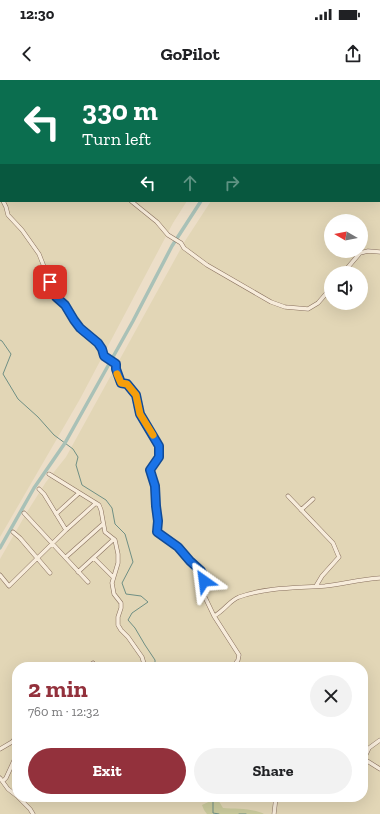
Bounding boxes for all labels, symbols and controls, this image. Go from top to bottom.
text: 12:30 [20,5,54,23]
icon: back [16,43,38,65]
text: GoPilot [160,43,220,65]
icon: share [342,43,364,65]
text: 330 m [82,94,158,127]
icon: left [16,96,68,148]
text: Turn left [82,128,151,150]
icon: left [137,172,159,194]
icon: ahead [179,172,201,194]
icon: right [221,172,243,194]
north arrow [324,214,368,258]
map controls [324,214,368,310]
pin [33,265,67,299]
button: sound [324,266,368,310]
icon: arrive [39,271,61,293]
position arrow [183,560,225,602]
text: 2 min [28,674,88,703]
button: close [310,675,352,717]
text: 760 m · 12:32 [28,704,99,719]
button: Exit [28,748,186,794]
button: Share [194,748,352,794]

